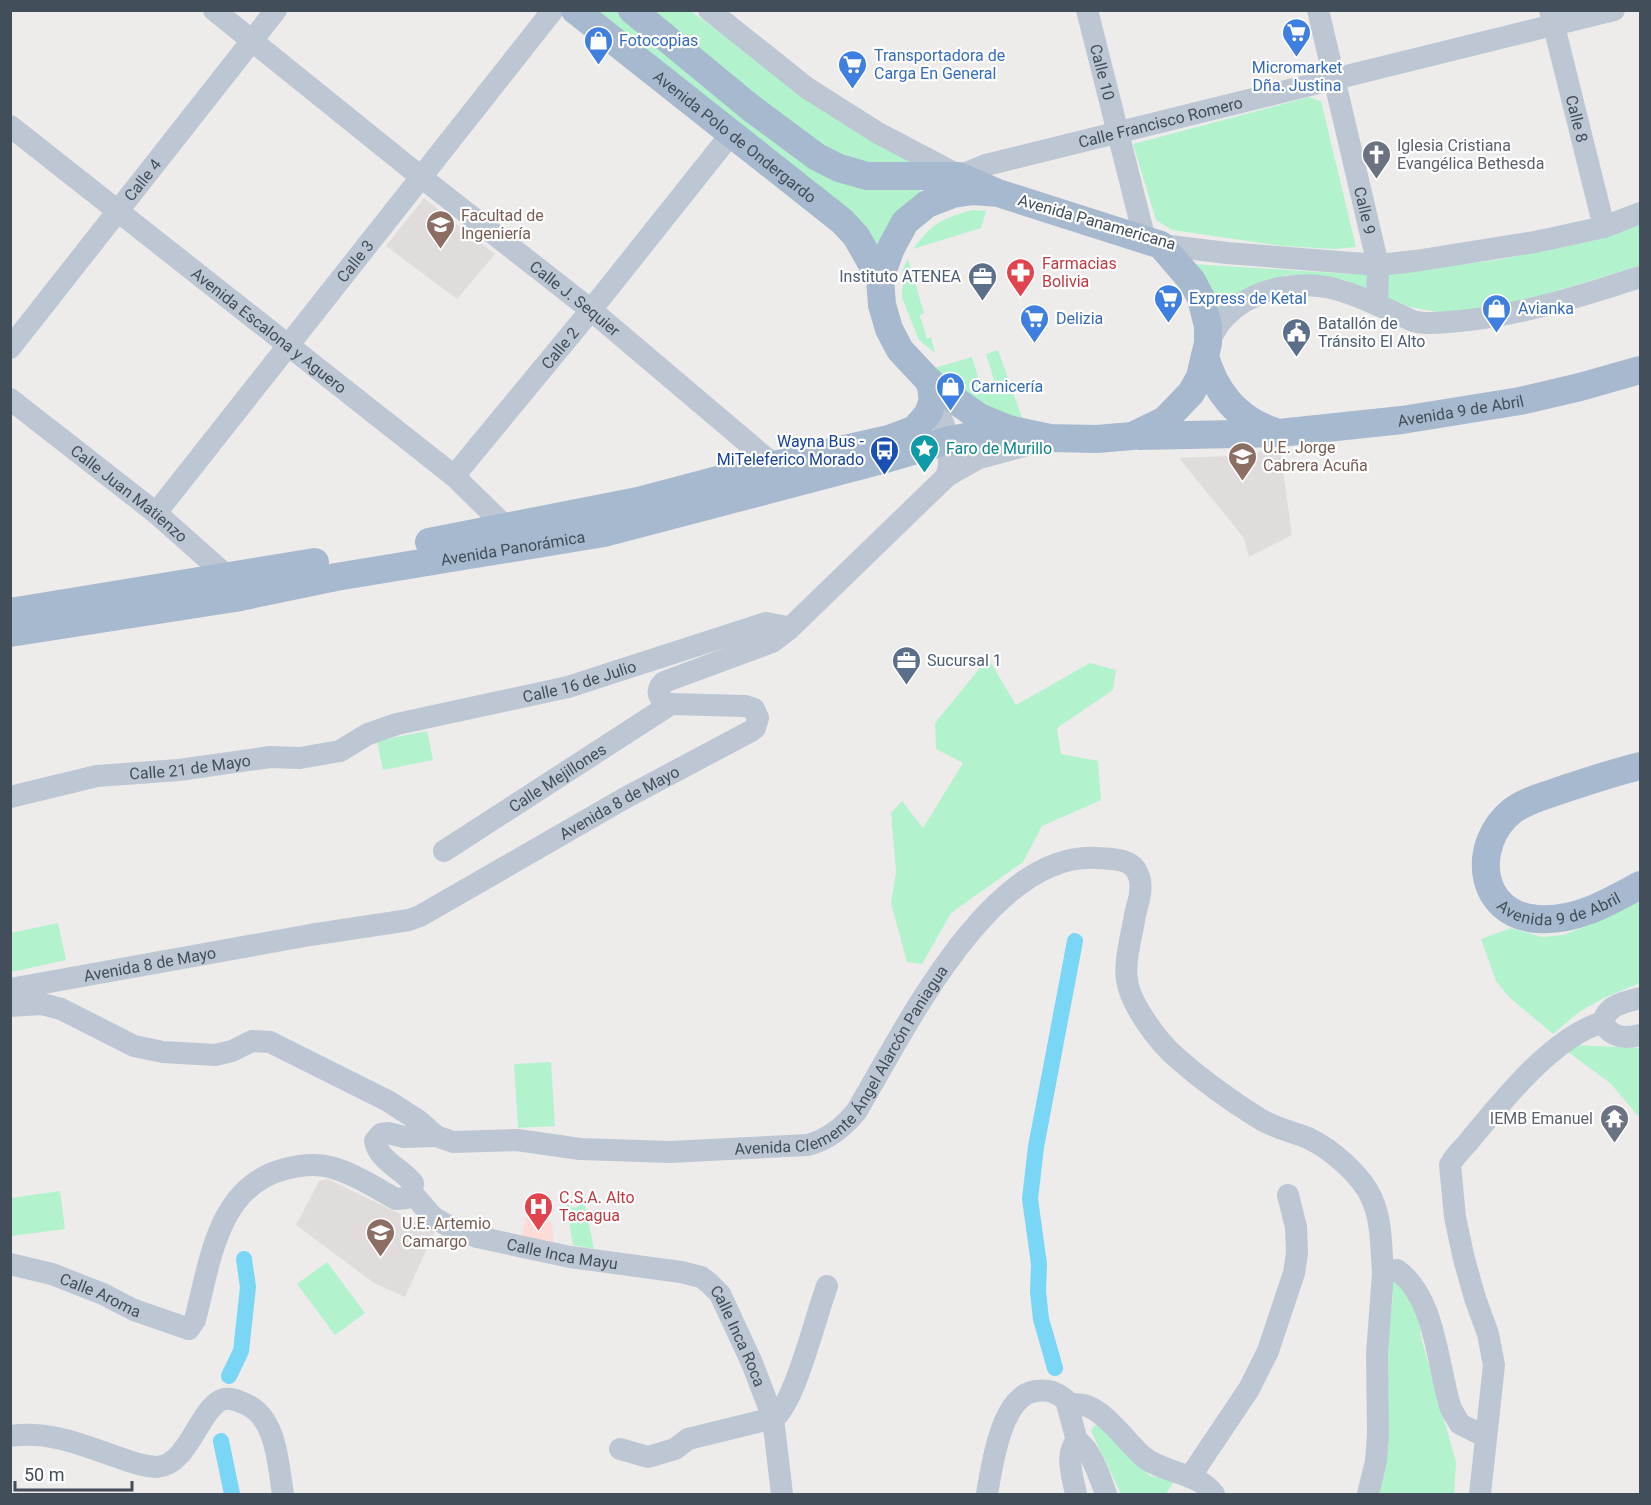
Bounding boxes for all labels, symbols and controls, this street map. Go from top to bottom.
supermarket icon: Micromarket Dña. Justina [1281,16,1313,58]
shop icon: Fotocopias [582,24,614,66]
place label: Fotocopias [619,31,698,50]
street label: Calle 10 [1086,42,1119,102]
place label: Transportadora de Carga En General [874,46,1005,83]
supermarket icon: Transportadora de Carga En General [837,48,869,90]
place label: Micromarket Dña. Justina [1252,58,1342,95]
street label: Avenida Polo de Ondergardo [650,66,820,207]
street label: Calle Francisco Romero [1076,93,1244,151]
street label: Calle 8 [1562,93,1592,144]
place label: Iglesia Cristiana Evangélica Bethesda [1397,136,1544,173]
church icon: Iglesia Cristiana Evangélica Bethesda [1360,138,1392,180]
street label: Calle 4 [120,155,165,205]
street label: Calle 9 [1350,185,1380,236]
street label: Avenida Panamericana [1016,190,1178,254]
place label: Facultad de Ingeniería [461,206,544,243]
school or university icon: Facultad de Ingeniería [424,208,456,250]
street label: Calle 3 [332,236,377,286]
place label: Farmacias Bolivia [1042,254,1117,291]
street label: Calle J. Sequier [526,256,624,340]
pharmacy icon: Farmacias Bolivia [1005,256,1037,298]
office icon: Instituto ATENEA [966,260,998,302]
street label: Avenida Escalona y Aguero [188,263,351,397]
place label: Instituto ATENEA [839,267,962,286]
supermarket icon: Express de Ketal [1152,282,1184,324]
place label: Express de Ketal [1189,289,1307,308]
shop icon: Avianka [1481,292,1513,334]
place label: Avianka [1518,299,1574,318]
supermarket icon: Delizia [1019,302,1051,344]
place label: Delizia [1056,309,1103,328]
place label: Batallón de Tránsito El Alto [1318,314,1425,351]
public building icon: Batallón de Tránsito El Alto [1281,316,1313,358]
street label: Calle 2 [537,323,582,373]
shop icon: Carnicería [934,370,966,412]
place label: Carnicería [971,377,1043,396]
street label: Avenida 9 de Abril [1396,391,1526,430]
place label: Wayna Bus - MiTeleferico Morado [717,432,865,469]
place icon: Faro de Murillo [909,432,941,474]
bus stop icon: Wayna Bus - MiTeleferico Morado [869,434,901,476]
place label: U.E. Jorge Cabrera Acuña [1263,438,1368,475]
place label: Faro de Murillo [946,439,1052,458]
school or university icon: U.E. Jorge Cabrera Acuña [1226,440,1258,482]
street label: Calle Juan Matienzo [67,441,192,546]
street label: Avenida Panorámica [439,527,586,569]
office icon: Sucursal 1 [890,644,922,686]
place label: Sucursal 1 [927,651,1002,670]
street label: Calle 16 de Julio [521,656,639,706]
street label: Calle Mejillones [505,739,609,816]
street label: Calle 21 de Mayo [129,750,252,783]
street label: Avenida 8 de Mayo [556,761,682,843]
street label: Avenida 9 de Abril [1494,888,1623,929]
street label: Avenida 8 de Mayo [82,943,217,985]
street label: Avenida Clemente Ángel Alarcón Paniagua [734,962,951,1158]
temple icon: IEMB Emanuel [1598,1102,1630,1144]
place label: IEMB Emanuel [1490,1109,1593,1128]
place label: C.S.A. Alto Tacagua [559,1188,635,1225]
hospital icon: C.S.A. Alto Tacagua [522,1190,554,1232]
place label: U.E. Artemio Camargo [402,1214,491,1251]
school or university icon: U.E. Artemio Camargo [365,1216,397,1258]
street label: Calle Inca Mayu [505,1234,619,1273]
street label: Calle Aroma [57,1269,143,1321]
street label: Calle Inca Roca [707,1281,770,1389]
scale bar [15,1454,132,1492]
text: 50 m [24,1464,64,1485]

